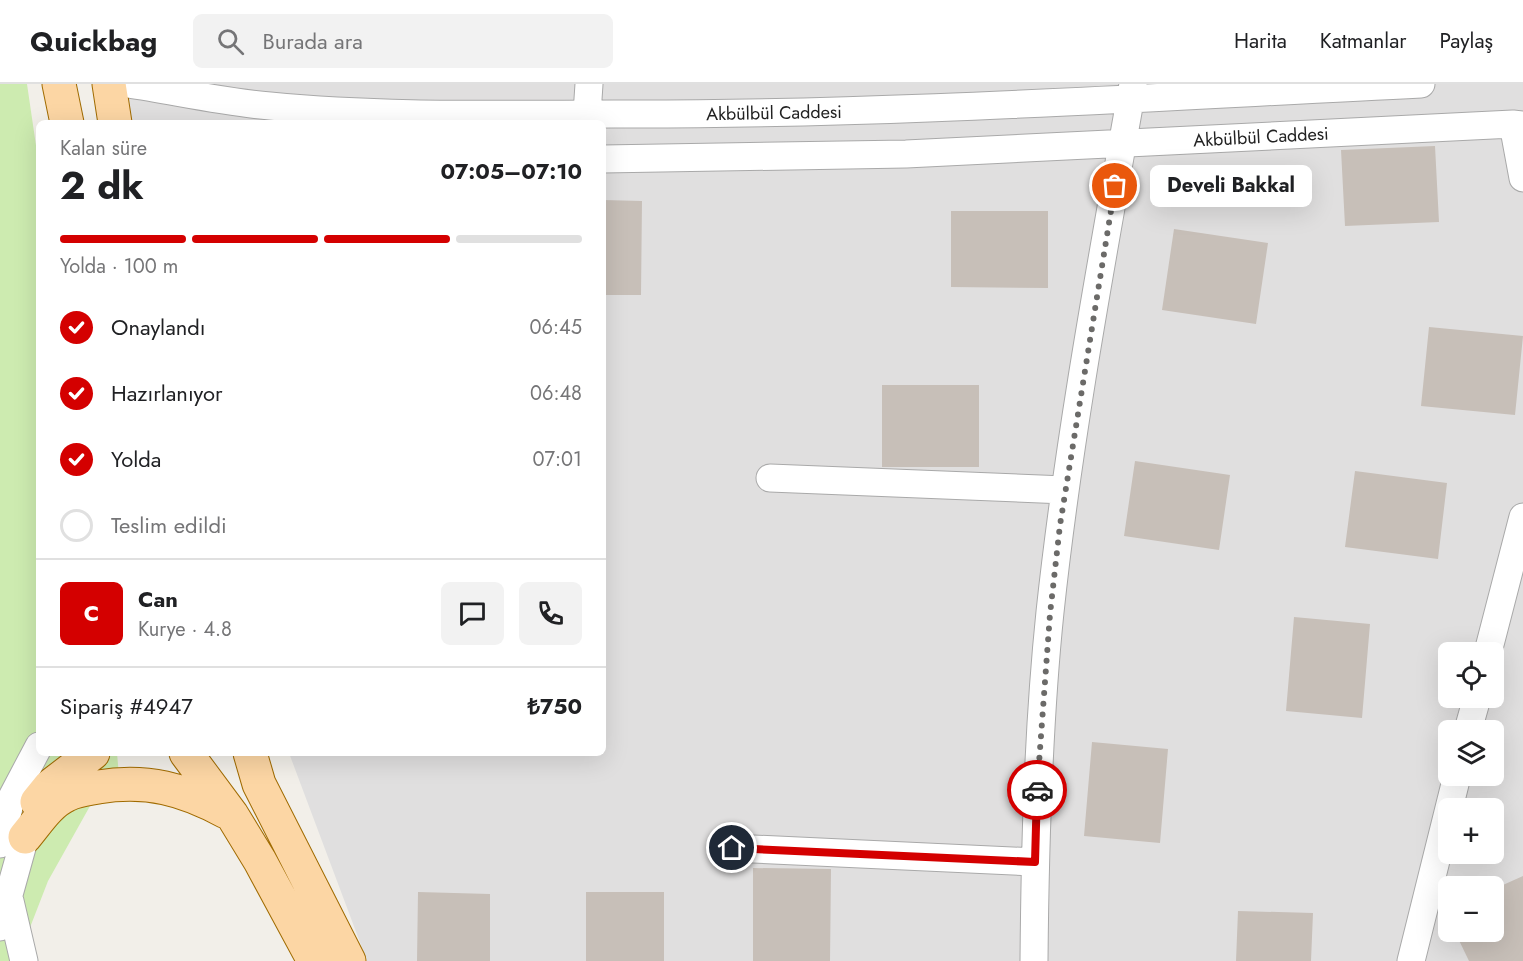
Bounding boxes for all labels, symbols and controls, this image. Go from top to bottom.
search box [193,14,613,68]
text: Quickbag [30,21,157,62]
icon: search [214,25,247,58]
text: Burada ara [262,25,363,57]
text: Harita [1234,26,1287,56]
text: Katmanlar [1320,26,1406,56]
text: Paylaş [1439,26,1493,56]
street label: Akbülbül Caddesi [706,99,842,127]
street label: Akbülbül Caddesi [1193,120,1329,154]
text: Kalan süre [60,134,147,163]
text: 07:05–07:10 [440,155,582,187]
text: 2 dk [60,157,144,214]
pin [1089,160,1140,211]
callout: Develi Bakkal [1151,165,1313,207]
icon: bag [1098,169,1131,202]
text: Develi Bakkal [1167,171,1295,200]
text: Yolda · 100 m [60,252,178,281]
icon: check [60,311,93,344]
text: Onaylandı [111,311,206,343]
text: 06:45 [530,313,582,342]
icon: check [60,377,93,410]
text: Hazırlanıyor [111,377,223,409]
text: 06:48 [530,379,582,408]
icon: check [60,443,93,476]
text: Yolda [111,443,161,475]
text: 07:01 [533,445,582,474]
text: Teslim edildi [111,509,227,541]
button: chat [441,582,504,645]
button: phone [519,582,582,645]
text: Can [138,583,178,615]
text: C [84,597,99,629]
text: Kurye · 4.8 [138,615,232,644]
map controls [1438,642,1504,942]
button: locate [1438,642,1504,708]
text: Sipariş #4947 [60,690,193,722]
text: ₺750 [527,690,582,722]
button: layers [1438,720,1504,786]
courier [1007,760,1067,820]
icon: car [1021,774,1054,807]
button: + [1438,798,1504,864]
pin [706,822,757,873]
icon: home [715,831,748,864]
button: − [1438,876,1504,942]

